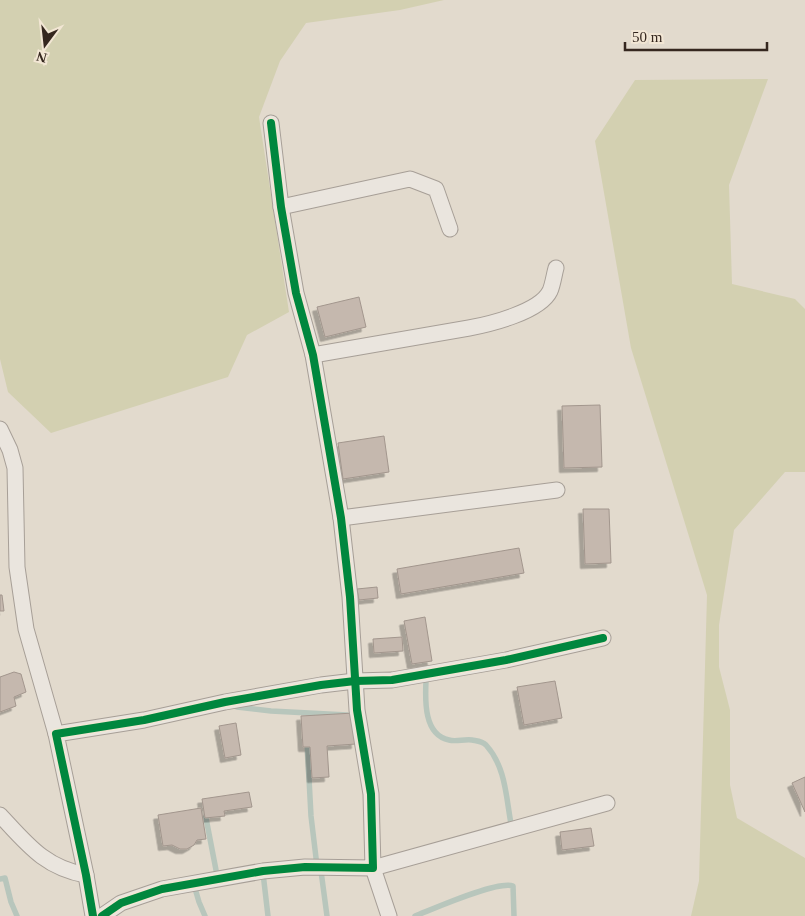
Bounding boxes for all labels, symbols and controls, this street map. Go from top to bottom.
north arrow [20,20,70,70]
scale bar [625,20,768,52]
text: 50 m [632,29,663,45]
text: N [35,49,49,66]

